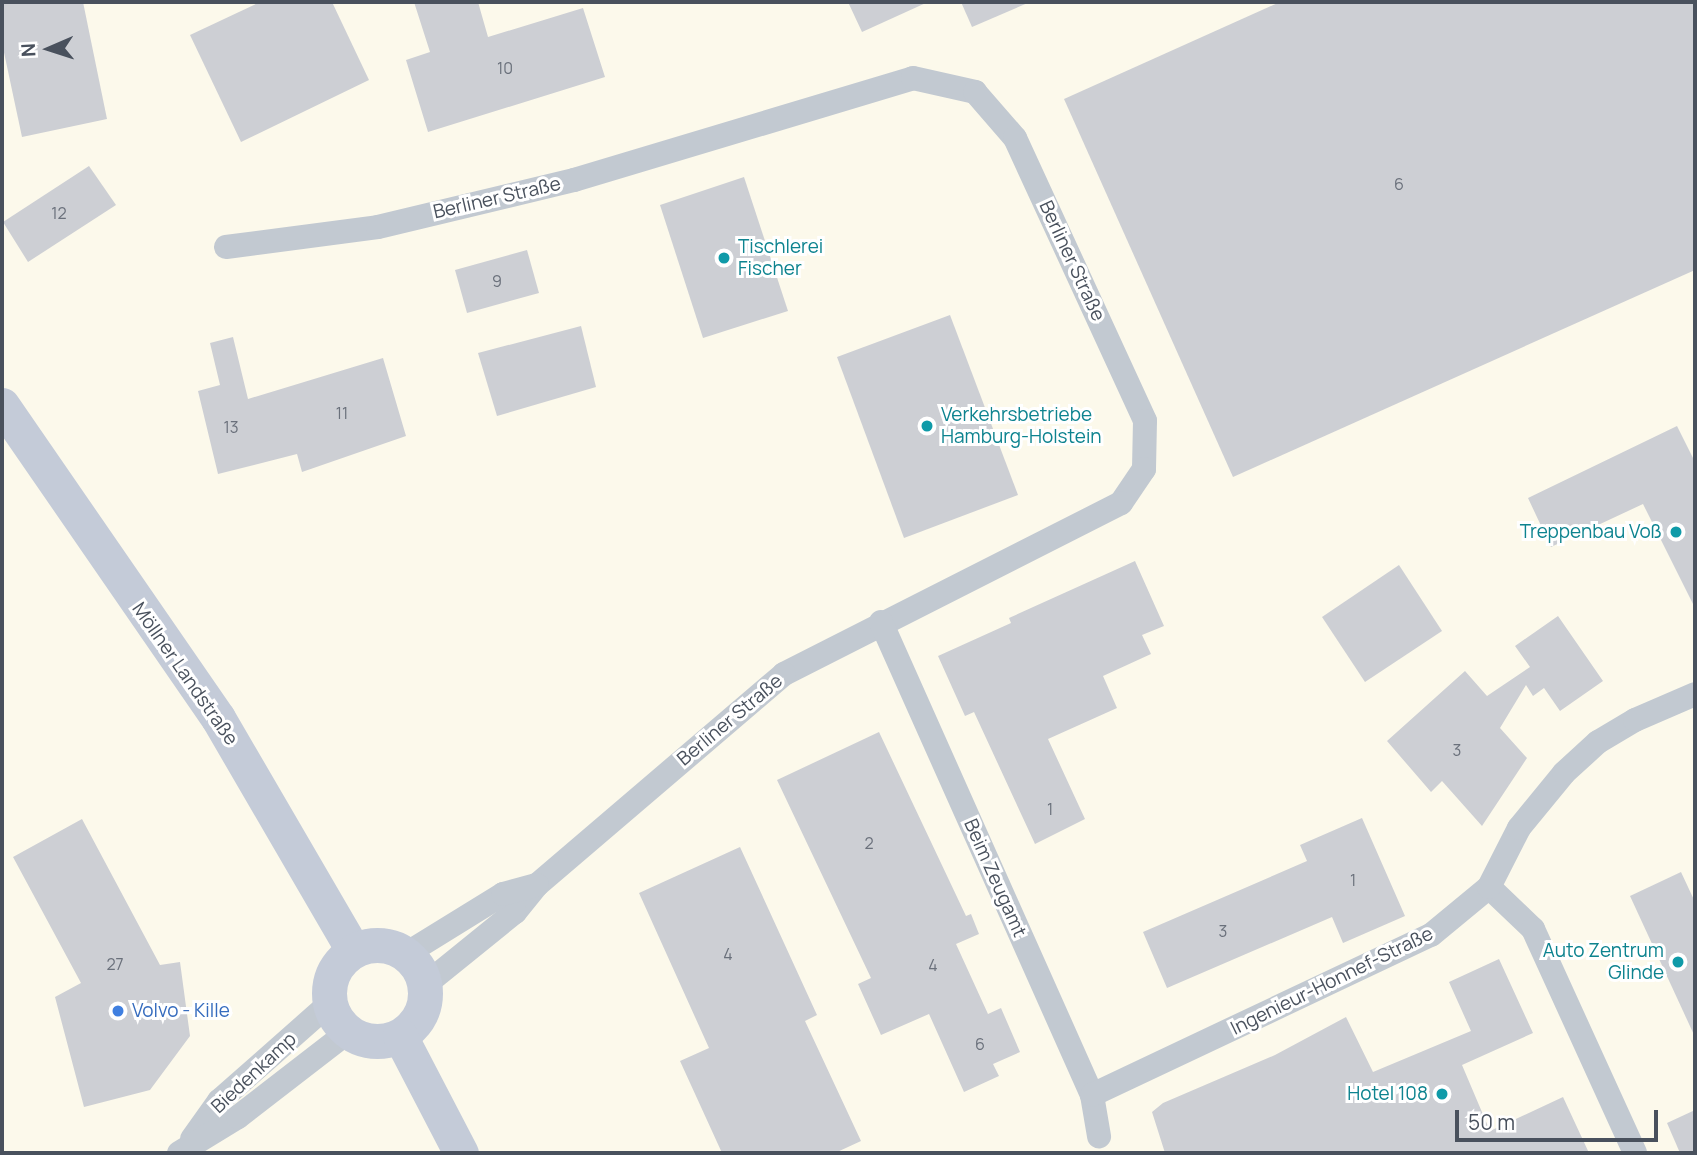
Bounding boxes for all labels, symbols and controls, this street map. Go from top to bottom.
north arrow [14,14,84,84]
text: N [15,43,41,58]
house number: 10 [497,58,513,78]
street label: Berliner Straße [431,172,563,224]
house number: 6 [1394,174,1404,194]
street label: Berliner Straße [1034,197,1110,325]
house number: 12 [51,203,67,223]
place label: Tischlerei Fischer [738,236,823,280]
marker: Tischlerei Fischer [716,250,732,266]
house number: 9 [492,271,502,291]
house number: 11 [336,403,348,423]
place label: Verkehrsbetriebe Hamburg-Holstein [941,404,1102,448]
house number: 13 [223,417,239,437]
marker: Verkehrsbetriebe Hamburg-Holstein [919,418,935,434]
place label: Treppenbau Voß [1520,521,1662,543]
marker: Treppenbau Voß [1668,524,1684,540]
street label: Möllner Landstraße [127,598,243,750]
street label: Berliner Straße [673,669,787,771]
house number: 3 [1453,740,1461,760]
house number: 1 [1047,799,1053,819]
street label: Beim Zeugamt [959,815,1031,941]
house number: 2 [864,833,874,853]
house number: 1 [1350,870,1356,890]
house number: 3 [1219,921,1227,941]
street label: Ingenieur-Honnef-Straße [1227,922,1437,1040]
place label: Auto Zentrum Glinde [1543,940,1664,984]
house number: 4 [723,944,733,964]
house number: 27 [106,954,124,974]
marker: Auto Zentrum Glinde [1670,954,1686,970]
house number: 4 [928,955,938,975]
place label: Volvo - Kille [132,1000,230,1022]
marker: Volvo - Kille [110,1003,126,1019]
street label: Biedenkamp [207,1028,301,1118]
house number: 6 [975,1034,985,1054]
place label: Hotel 108 [1347,1083,1428,1105]
marker: Hotel 108 [1434,1086,1450,1102]
scale bar [1459,1096,1662,1140]
text: 50 m [1468,1108,1515,1136]

